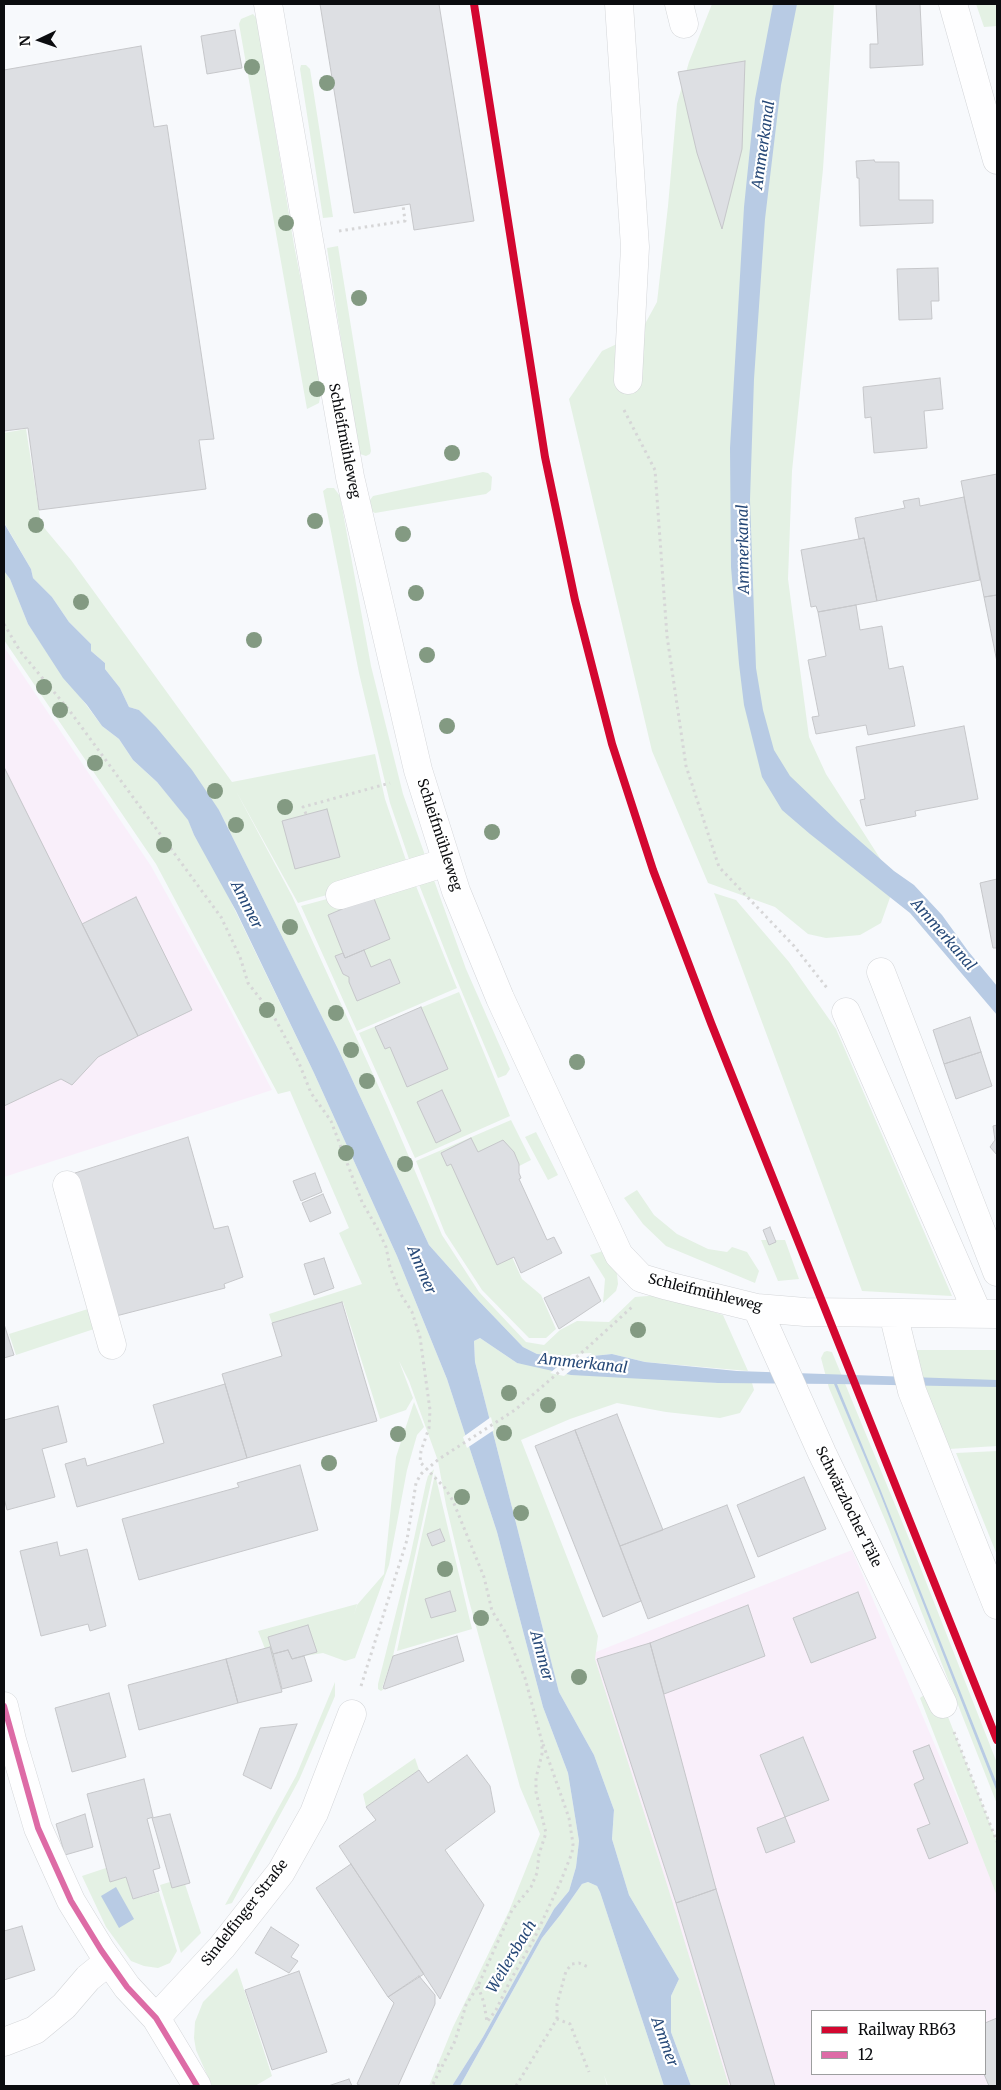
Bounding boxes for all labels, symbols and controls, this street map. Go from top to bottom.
north arrow [15,15,65,65]
text: N [16,35,34,47]
water label: Ammerkanal [749,99,779,191]
street label: Schleifmühleweg [325,382,363,500]
water label: Ammerkanal [734,504,754,594]
street label: Schleifmühleweg [413,777,465,893]
water label: Ammer [226,878,266,932]
water label: Ammerkanal [907,895,979,975]
water label: Ammer [403,1243,439,1297]
street label: Schleifmühleweg [646,1271,764,1315]
water label: Ammerkanal [538,1350,628,1378]
street label: Schwärzlocher Täle [811,1444,885,1570]
water label: Ammer [526,1629,556,1683]
street label: Sindelfinger Straße [198,1856,292,1970]
water label: Weilersbach [483,1917,541,1997]
legend [811,2010,986,2075]
water label: Ammer [647,2015,681,2069]
text: Railway RB63 [858,2020,956,2039]
text: 12 [858,2045,874,2064]

